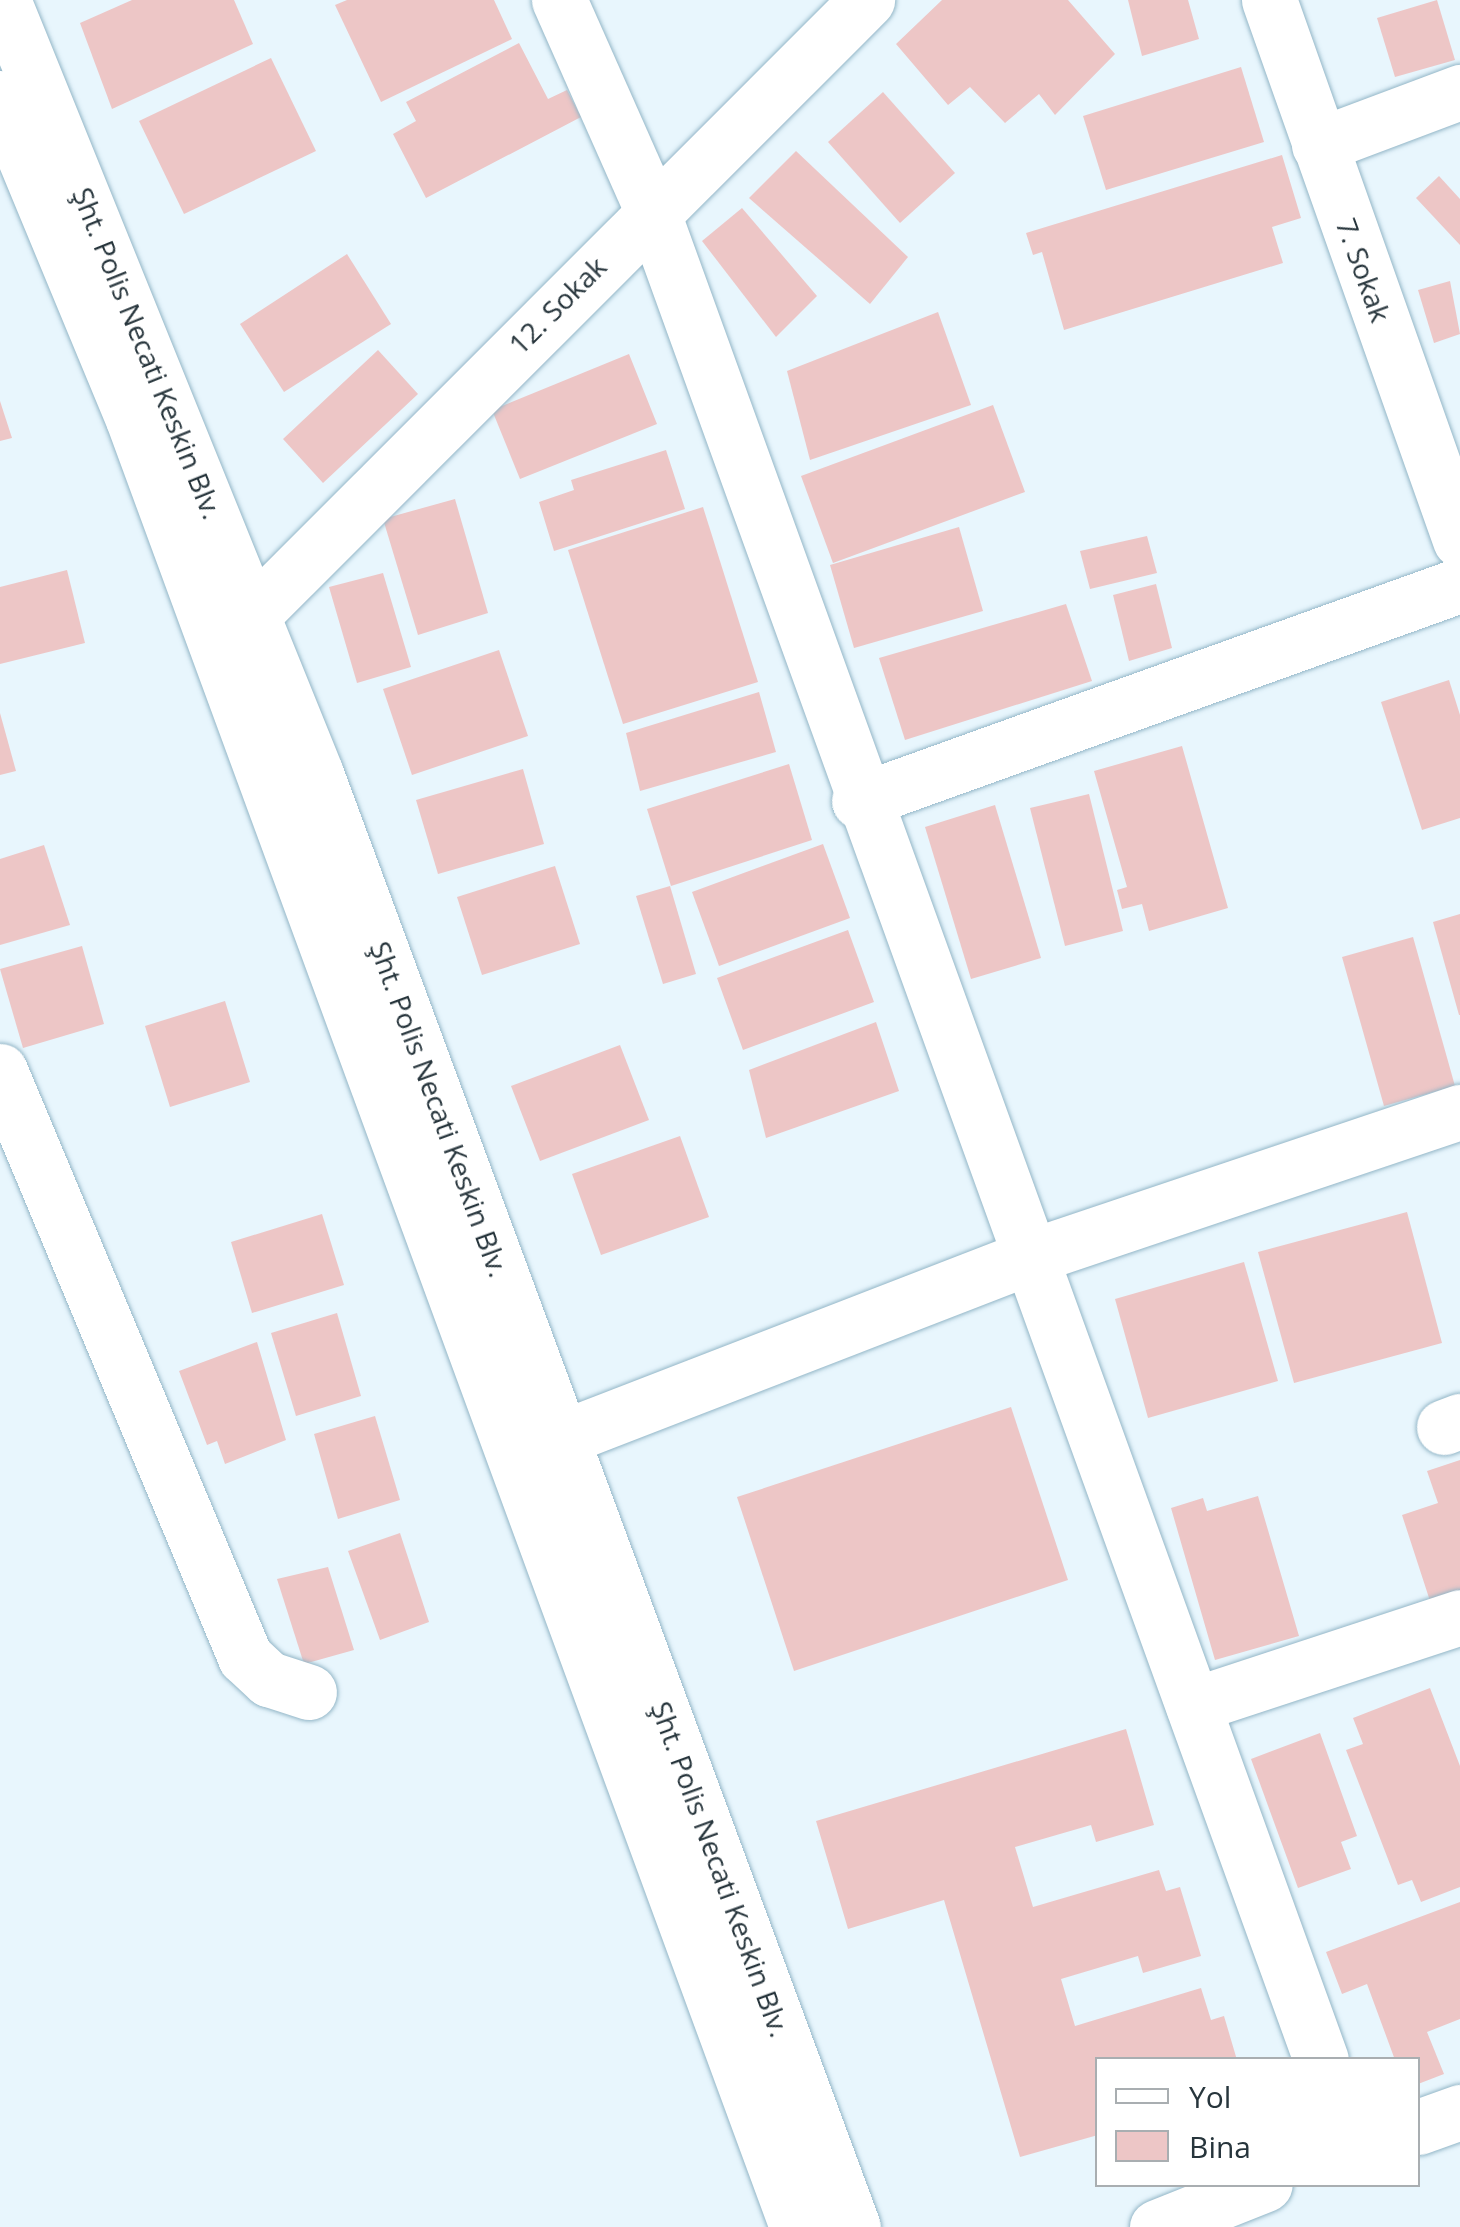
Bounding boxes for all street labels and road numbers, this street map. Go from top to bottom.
street label: Şht. Polis Necati Keskin Blv. [66,182,230,524]
street label: 7. Sokak [1330,214,1398,326]
street label: 12. Sokak [501,249,613,361]
street label: Şht. Polis Necati Keskin Blv. [364,937,516,1281]
street label: Şht. Polis Necati Keskin Blv. [645,1697,797,2041]

